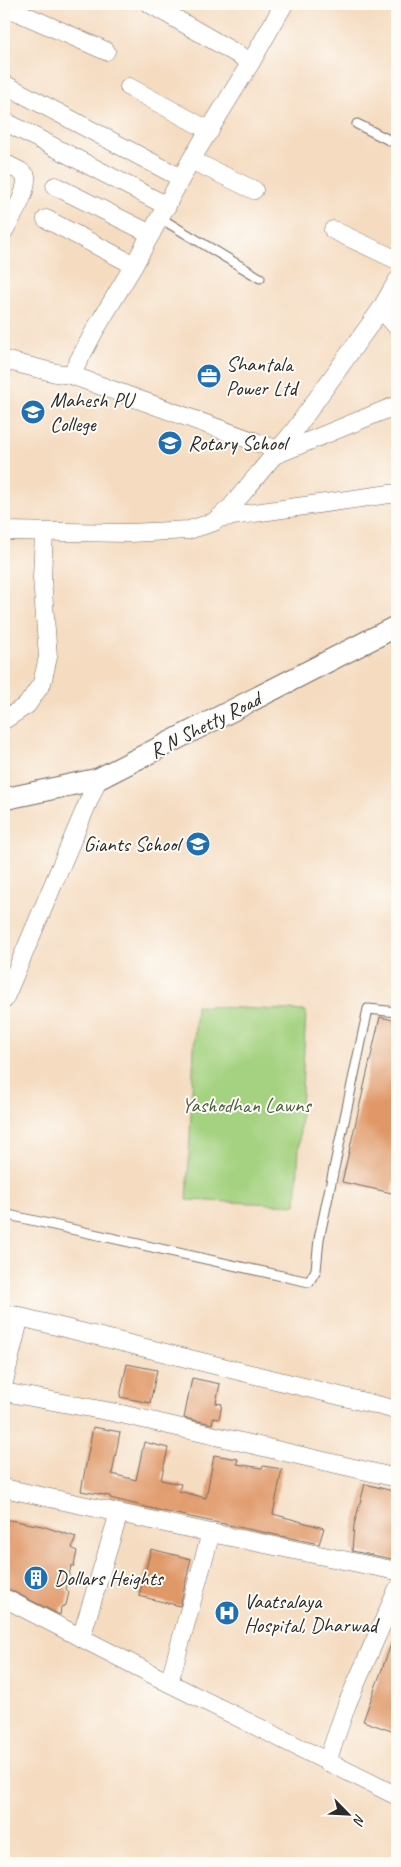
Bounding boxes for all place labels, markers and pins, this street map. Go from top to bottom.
place label: Shantala Power Ltd [226,351,301,401]
office icon: Shantala Power Ltd [196,363,222,389]
place label: Mahesh PU College [50,387,136,437]
school or university icon: Mahesh PU College [20,399,46,425]
school or university icon: Rotary School [157,430,183,456]
place label: Rotary School [188,430,290,456]
place label: Giants School [83,831,183,857]
school or university icon: Giants School [185,831,211,857]
building icon: Dollars Heights [23,1565,49,1591]
place label: Dollars Heights [54,1565,165,1591]
place label: Vaatsalaya Hospital, Dharwad [244,1588,381,1638]
hospital icon: Vaatsalaya Hospital, Dharwad [214,1600,240,1626]

